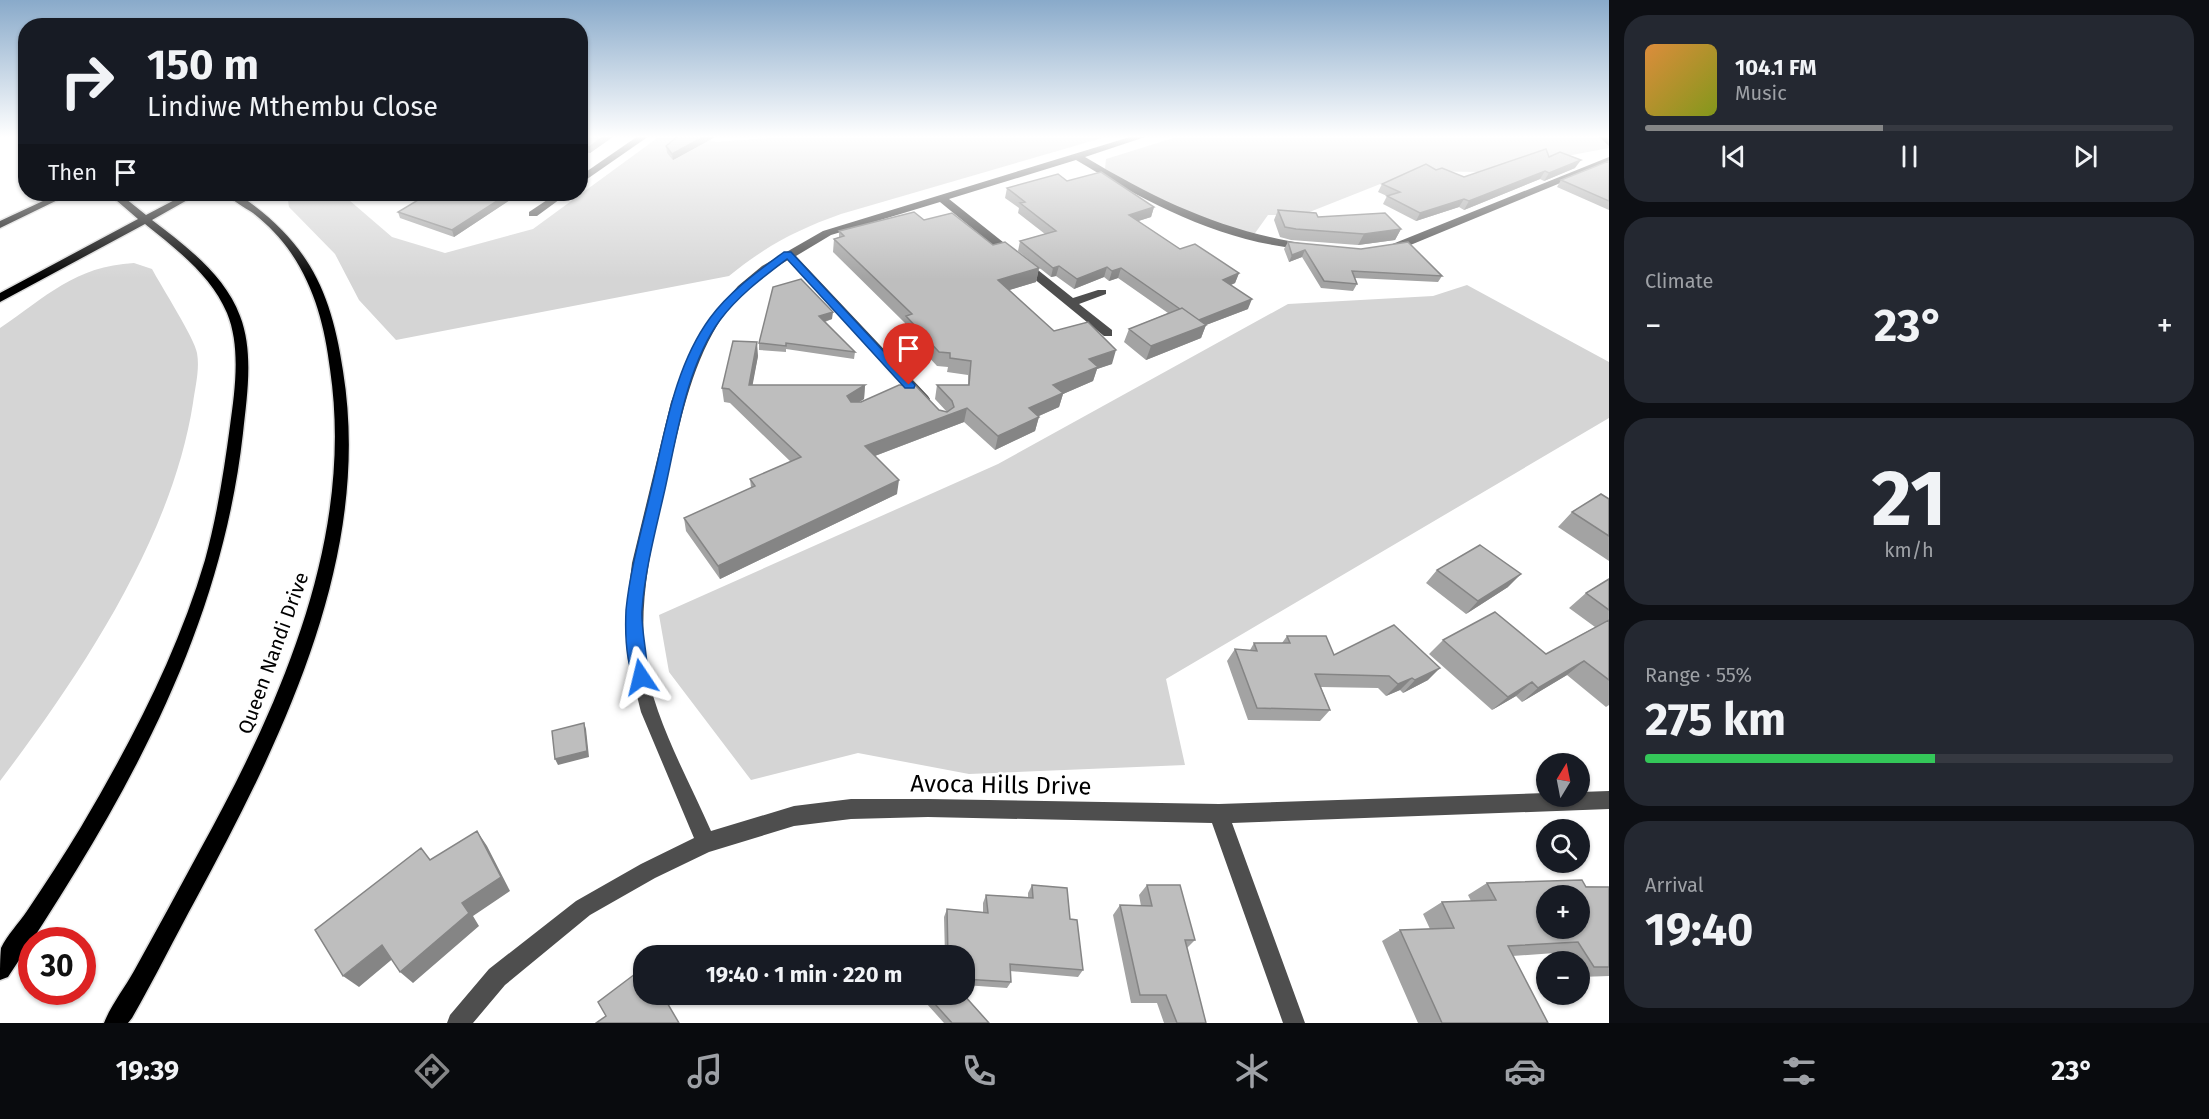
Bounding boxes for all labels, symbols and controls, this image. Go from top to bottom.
text: 150 m [147,40,259,90]
icon: right [48,42,126,120]
text: 104.1 FM [1735,54,1816,81]
text: Music [1735,81,1787,105]
text: Lindiwe Mthembu Close [147,91,438,123]
icon: previous [1717,140,1750,173]
icon: pause [1893,140,1926,173]
icon: next [2069,140,2102,173]
icon: arrive [109,156,142,189]
text: Then [48,159,97,186]
text: Climate [1645,269,1713,293]
text: 23° [1874,299,1944,353]
text: − [1645,306,1662,346]
text: + [2157,306,2173,346]
pin [883,323,934,385]
icon: arrive [892,332,925,365]
text: 21 [1872,452,1946,546]
text: km/h [1884,538,1934,562]
street label: Queen Nandi Drive [233,569,313,737]
position arrow [609,645,673,709]
text: Range · 55% [1645,663,1752,687]
text: 275 km [1645,693,1786,747]
north arrow [1536,753,1590,807]
map controls [1536,753,1590,1005]
street label: Avoca Hills Drive [910,769,1092,801]
button: search [1536,819,1590,873]
text: Arrival [1645,873,1704,897]
button: + [1536,885,1590,939]
text: 19:40 [1645,903,1753,957]
speed limit sign: 30 [18,927,96,1005]
button: − [1536,951,1590,1005]
text: 19:40 · 1 min · 220 m [706,961,902,988]
icon: directions [411,1050,453,1092]
icon: music [684,1050,726,1092]
icon: phone [958,1050,1000,1092]
icon: climate [1231,1050,1273,1092]
icon: car [1504,1050,1546,1092]
icon: filters [1778,1050,1820,1092]
text: 19:39 [116,1055,179,1087]
text: 23° [2051,1055,2093,1087]

